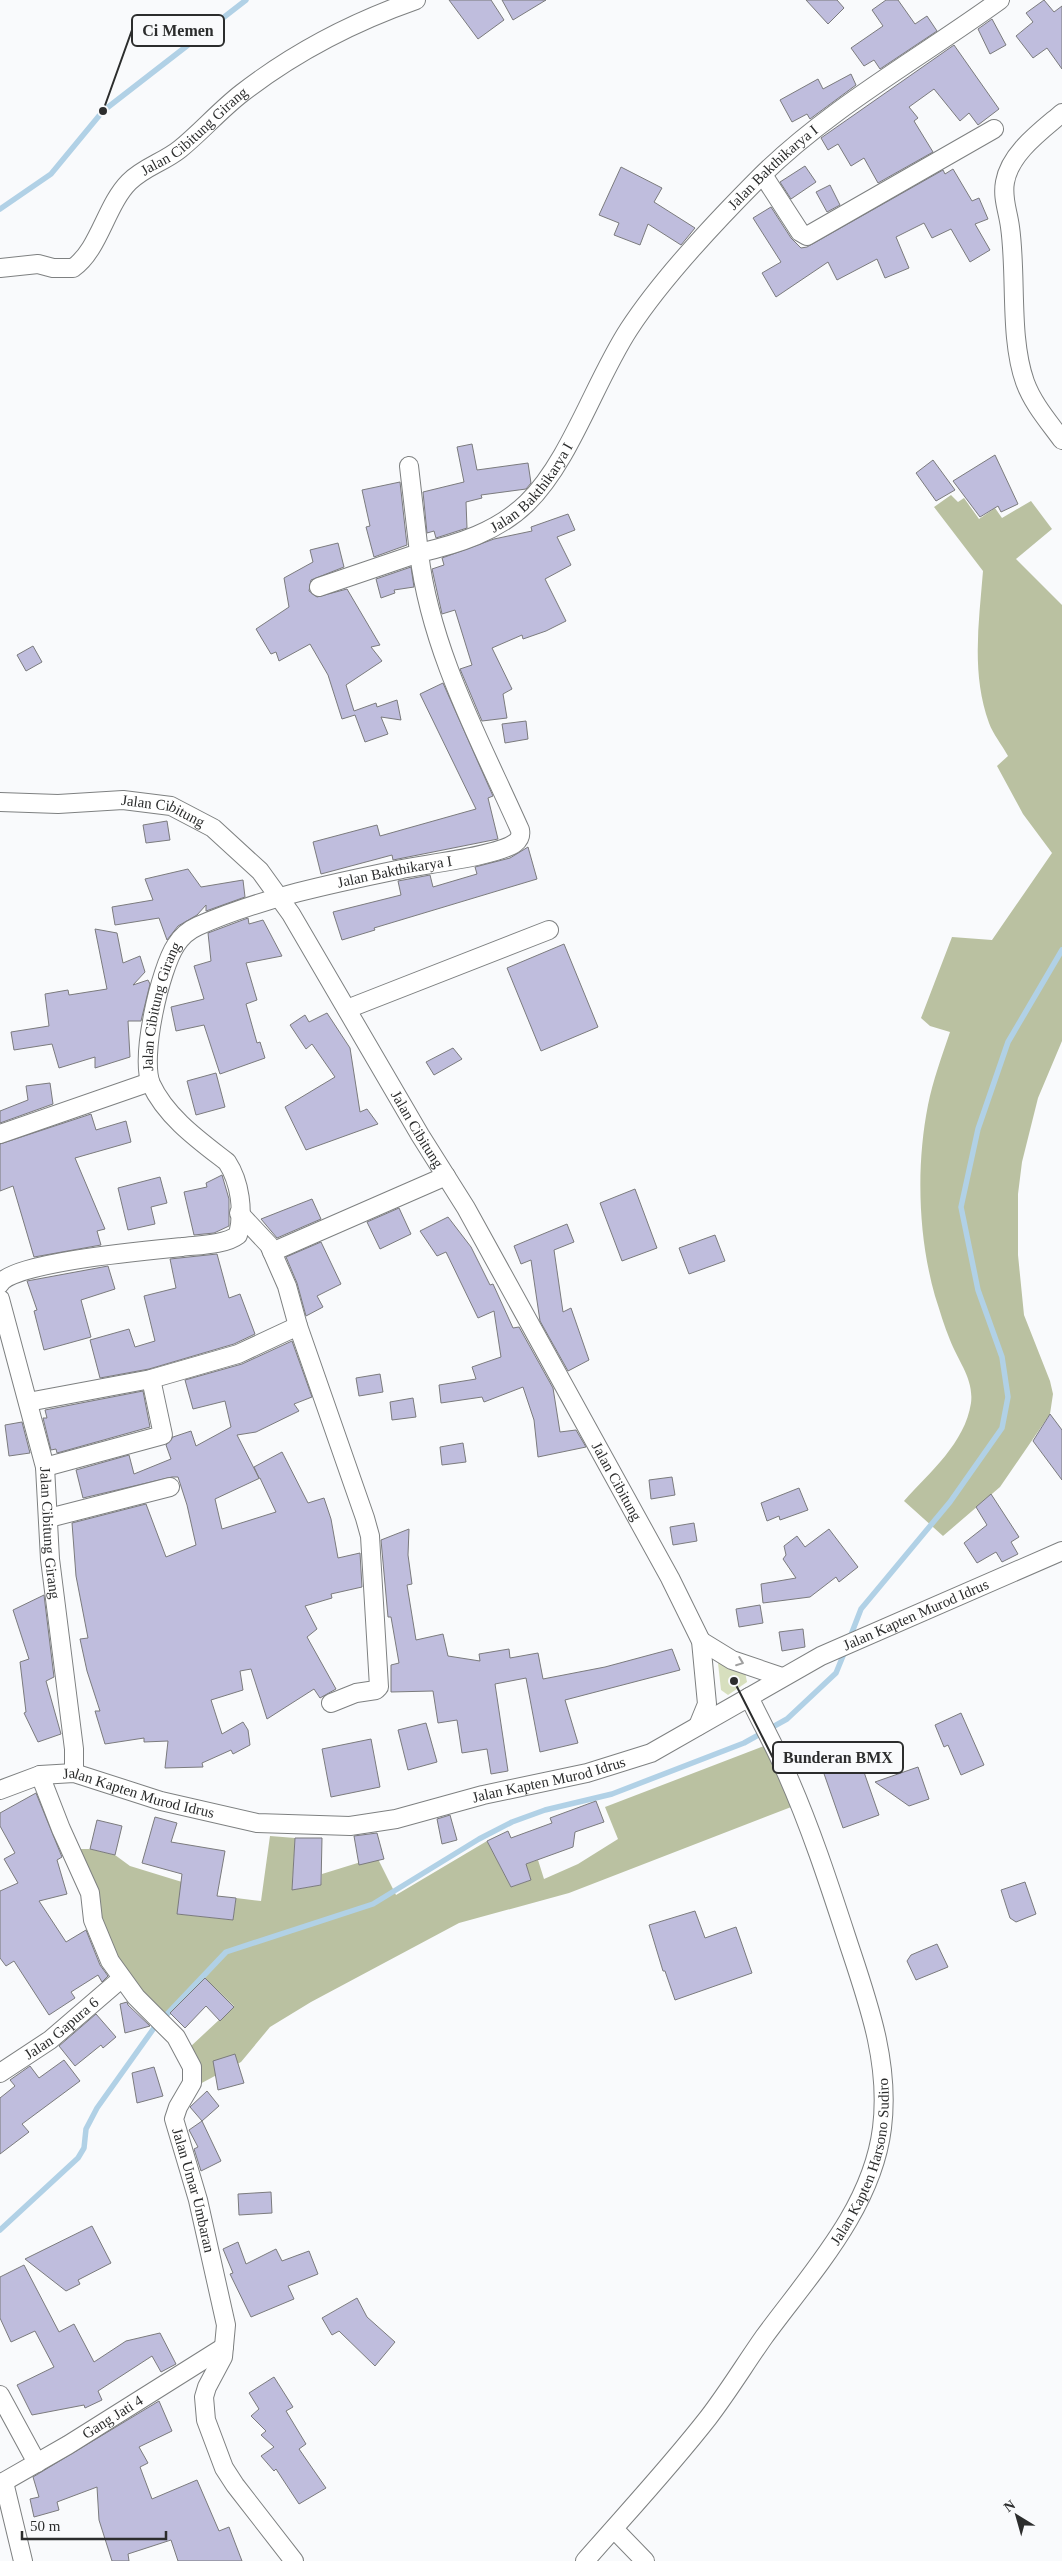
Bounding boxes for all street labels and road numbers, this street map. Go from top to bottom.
street label: Jalan Cibitung Girang [138,84,251,179]
street label: Jalan Bakthikarya I [725,122,821,213]
street label: Jalan Bakthikarya I [487,440,576,536]
street label: Jalan Cibitung [120,792,208,831]
street label: Jalan Bakthikarya I [336,853,453,891]
street label: Jalan Cibitung Girang [140,938,184,1072]
street label: Jalan Cibitung [388,1088,447,1171]
street label: Jalan Cibitung [589,1439,645,1524]
street label: Jalan Cibitung Girang [37,1466,63,1600]
street label: Jalan Kapten Murod Idrus [841,1576,991,1653]
street label: Jalan Kapten Murod Idrus [470,1753,628,1806]
street label: Jalan Kapten Murod Idrus [62,1765,216,1821]
street label: Jalan Gapura 6 [21,1994,102,2063]
street label: Jalan Kapten Harsono Sudiro [827,2077,892,2248]
street label: Jalan Umar Umbaran [169,2126,218,2255]
street label: Gang Jati 4 [79,2392,146,2442]

